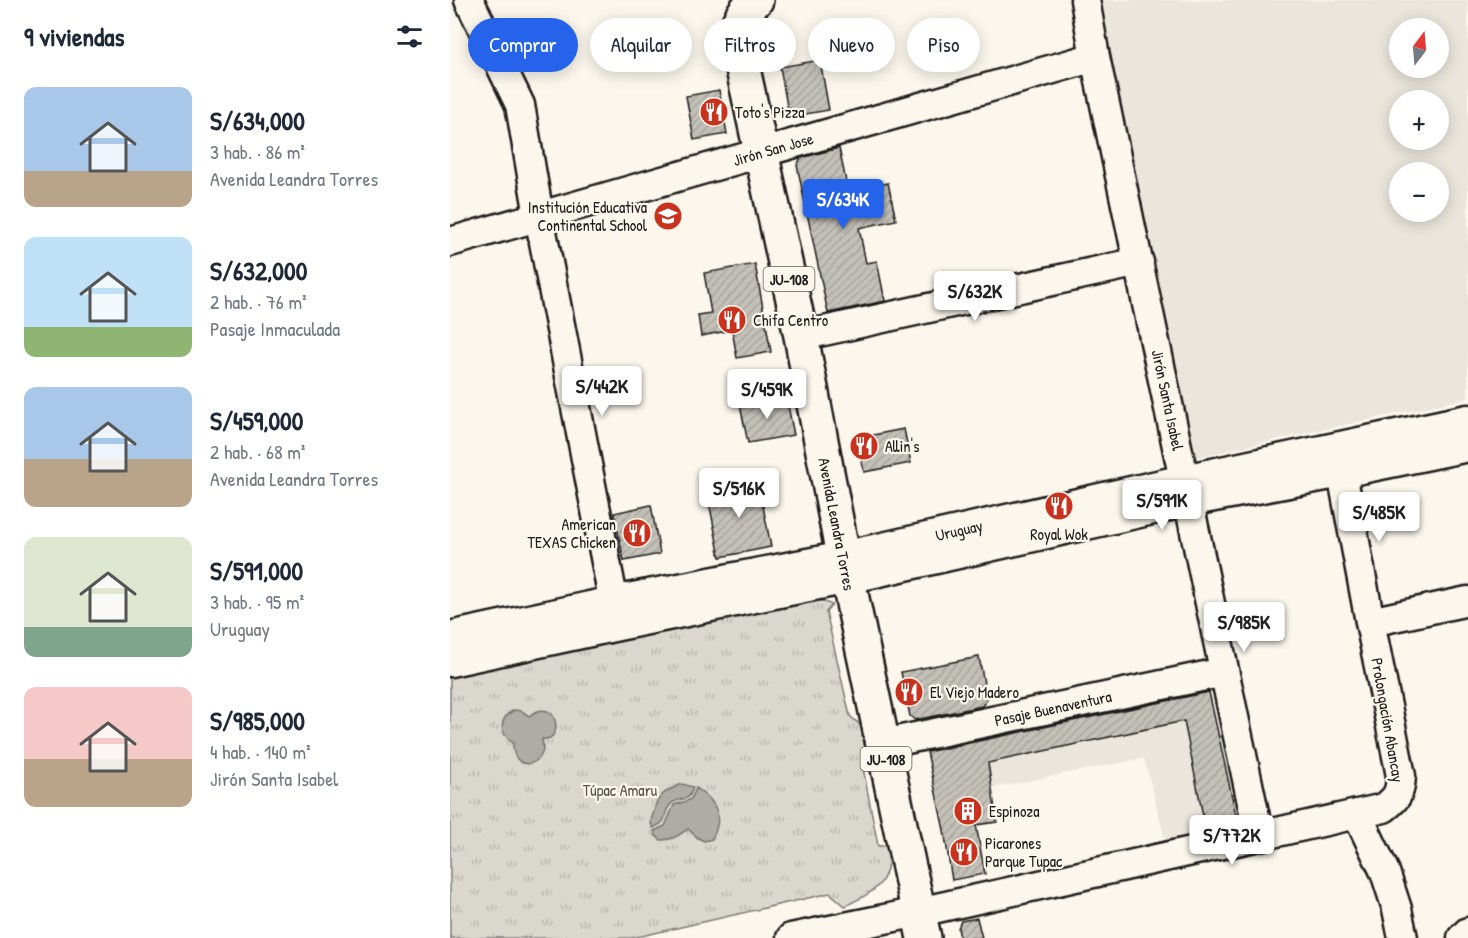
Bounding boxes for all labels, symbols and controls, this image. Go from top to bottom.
chip: Comprar [468,18,578,72]
chip: Alquilar [590,18,692,72]
chip: Filtros [704,18,796,72]
chip: Nuevo [808,18,895,72]
chip: Piso [907,18,980,72]
north arrow [1389,18,1449,78]
map controls [1389,18,1449,222]
text: 9 viviendas [24,19,124,54]
icon: filters [393,20,426,53]
button: + [1389,90,1449,150]
restaurant icon: Toto's Pizza [698,96,730,128]
place label: Toto's Pizza [735,101,805,123]
text: S/634,000 [210,103,305,138]
icon: home [72,111,144,183]
street label: Jirón San Jose [730,127,816,171]
text: 3 hab. · 86 m² [210,138,305,165]
button: − [1389,162,1449,222]
text: Avenida Leandra Torres [210,165,378,192]
pin: S/634K [794,179,892,230]
text: S/634K [817,185,869,212]
place label: Institución Educativa Continental School [528,196,648,236]
school or university icon: Institución Educativa Continental School [652,200,684,232]
text: S/632,000 [210,253,307,288]
icon: home [72,261,144,333]
road number: JU-108 [764,267,814,291]
pin: S/632K [926,271,1024,322]
text: S/632K [948,277,1002,304]
text: 2 hab. · 76 m² [210,288,307,315]
restaurant icon: Chifa Centro [716,304,748,336]
place label: Chifa Centro [753,309,829,331]
text: Pasaje Inmaculada [210,315,340,342]
street label: Jirón Santa Isabel [1147,347,1190,453]
pin: S/442K [553,366,651,417]
pin: S/459K [718,369,816,420]
text: S/442K [576,372,628,399]
text: S/459K [741,375,793,402]
text: S/459,000 [210,403,303,438]
icon: home [72,411,144,483]
restaurant icon: Allin's [848,430,880,462]
place label: Allin's [885,435,919,457]
text: 2 hab. · 68 m² [210,438,305,465]
street label: Avenida Leandra Torres [813,456,861,592]
text: Avenida Leandra Torres [210,465,378,492]
pin: S/516K [690,468,788,519]
text: S/516K [713,474,765,501]
pin: S/591K [1113,480,1211,531]
text: S/591K [1136,486,1188,513]
restaurant icon: Royal Wok [1043,490,1075,522]
pin: S/485K [1330,492,1428,543]
text: S/485K [1353,498,1405,525]
place label: American TEXAS Chicken [527,513,616,553]
street label: Uruguay [933,514,985,546]
restaurant icon: American TEXAS Chicken [621,517,653,549]
place label: Royal Wok [1030,523,1088,545]
text: S/591,000 [210,553,303,588]
icon: home [72,561,144,633]
text: 3 hab. · 95 m² [210,588,304,615]
pin: S/985K [1195,602,1293,653]
text: S/985K [1218,608,1270,635]
text: Uruguay [210,615,270,642]
street label: Prolongación Abancay [1366,656,1410,784]
restaurant icon: El Viejo Madero [893,676,925,708]
place label: El Viejo Madero [930,681,1019,703]
street label: Pasaje Buenaventura [993,685,1113,731]
text: S/985,000 [210,703,305,738]
icon: home [72,711,144,783]
text: 4 hab. · 140 m² [210,738,311,765]
road number: JU-108 [860,747,912,771]
text: Jirón Santa Isabel [210,765,338,792]
park label: Túpac Amaru [583,779,658,801]
building icon: Espinoza [952,795,984,827]
place label: Espinoza [989,800,1039,822]
pin: S/772K [1183,815,1281,866]
text: S/772K [1203,821,1261,848]
place label: Picarones Parque Tupac [985,832,1063,872]
restaurant icon: Picarones Parque Tupac [948,836,980,868]

